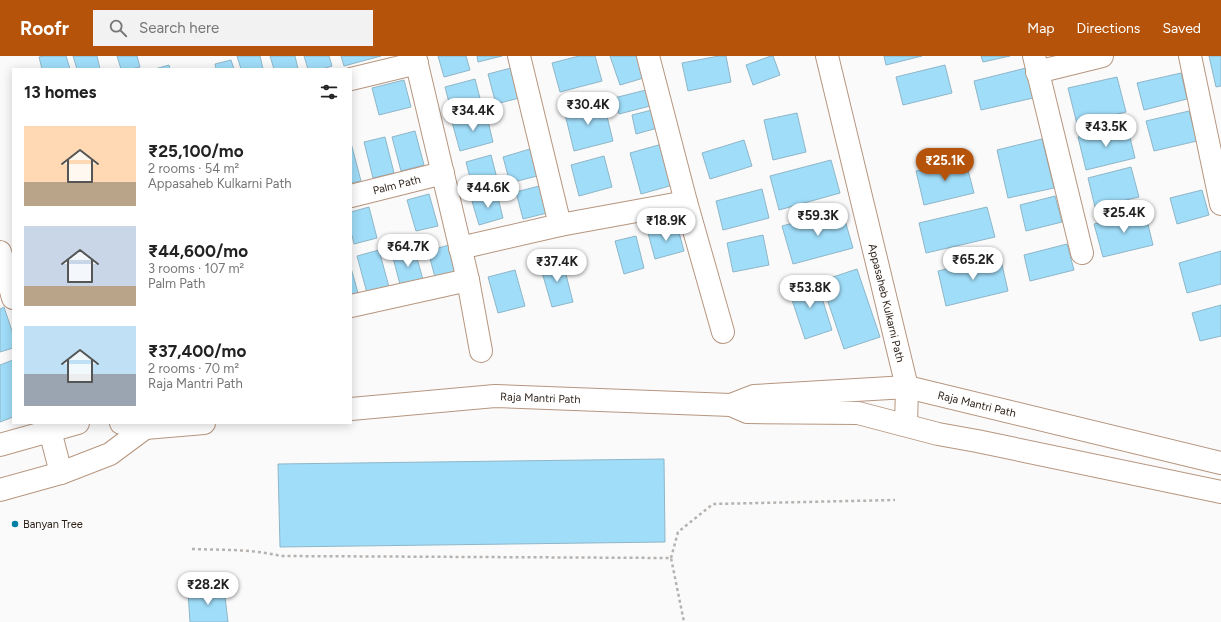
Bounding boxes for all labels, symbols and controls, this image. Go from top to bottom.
search box [93,10,373,46]
text: Roofr [20,17,69,40]
icon: search [107,17,129,39]
text: Search here [139,19,219,37]
text: Map [1027,20,1055,37]
text: Directions [1077,20,1140,37]
text: Saved [1162,20,1201,37]
icon: filters [318,81,340,103]
text: 13 homes [24,82,96,102]
pin: ₹30.4K [555,92,621,126]
text: ₹30.4K [566,97,610,112]
pin: ₹34.4K [440,98,506,132]
text: ₹34.4K [451,103,495,118]
pin: ₹43.5K [1073,114,1139,148]
text: ₹43.5K [1085,119,1127,134]
text: ₹25,100/mo [148,141,244,161]
icon: home [56,142,104,190]
pin: ₹25.1K [912,148,978,182]
text: ₹25.1K [925,153,965,168]
text: 2 rooms · 54 m² [148,161,239,176]
street label: Palm Path [371,172,422,197]
pin: ₹44.6K [455,175,521,209]
text: Appasaheb Kulkarni Path [148,176,292,191]
text: ₹44.6K [466,180,510,195]
pin: ₹25.4K [1091,200,1157,234]
pin: ₹59.3K [785,203,851,237]
text: ₹25.4K [1103,205,1146,220]
pin: ₹18.9K [633,208,699,242]
text: ₹59.3K [797,208,839,223]
text: ₹18.9K [646,213,686,228]
pin: ₹64.7K [375,234,441,268]
text: ₹64.7K [387,239,429,254]
text: ₹44,600/mo [148,241,248,261]
icon: home [56,242,104,290]
street label: Appasaheb Kulkarni Path [866,242,907,364]
pin: ₹65.2K [940,247,1006,281]
pin: ₹37.4K [524,249,590,283]
text: ₹65.2K [952,252,994,267]
text: ₹37.4K [536,254,578,269]
text: 3 rooms · 107 m² [148,261,244,276]
pin: ₹53.8K [777,275,843,309]
text: Palm Path [148,276,205,291]
text: ₹53.8K [789,280,831,295]
text: ₹37,400/mo [148,341,246,361]
icon: home [56,342,104,390]
text: 2 rooms · 70 m² [148,361,239,376]
text: Raja Mantri Path [148,376,243,391]
street label: Raja Mantri Path [936,388,1018,420]
street label: Raja Mantri Path [500,390,581,406]
place label: Banyan Tree [23,518,83,531]
marker: Banyan Tree [10,519,20,529]
pin: ₹28.2K [175,572,241,606]
text: ₹28.2K [187,577,229,592]

